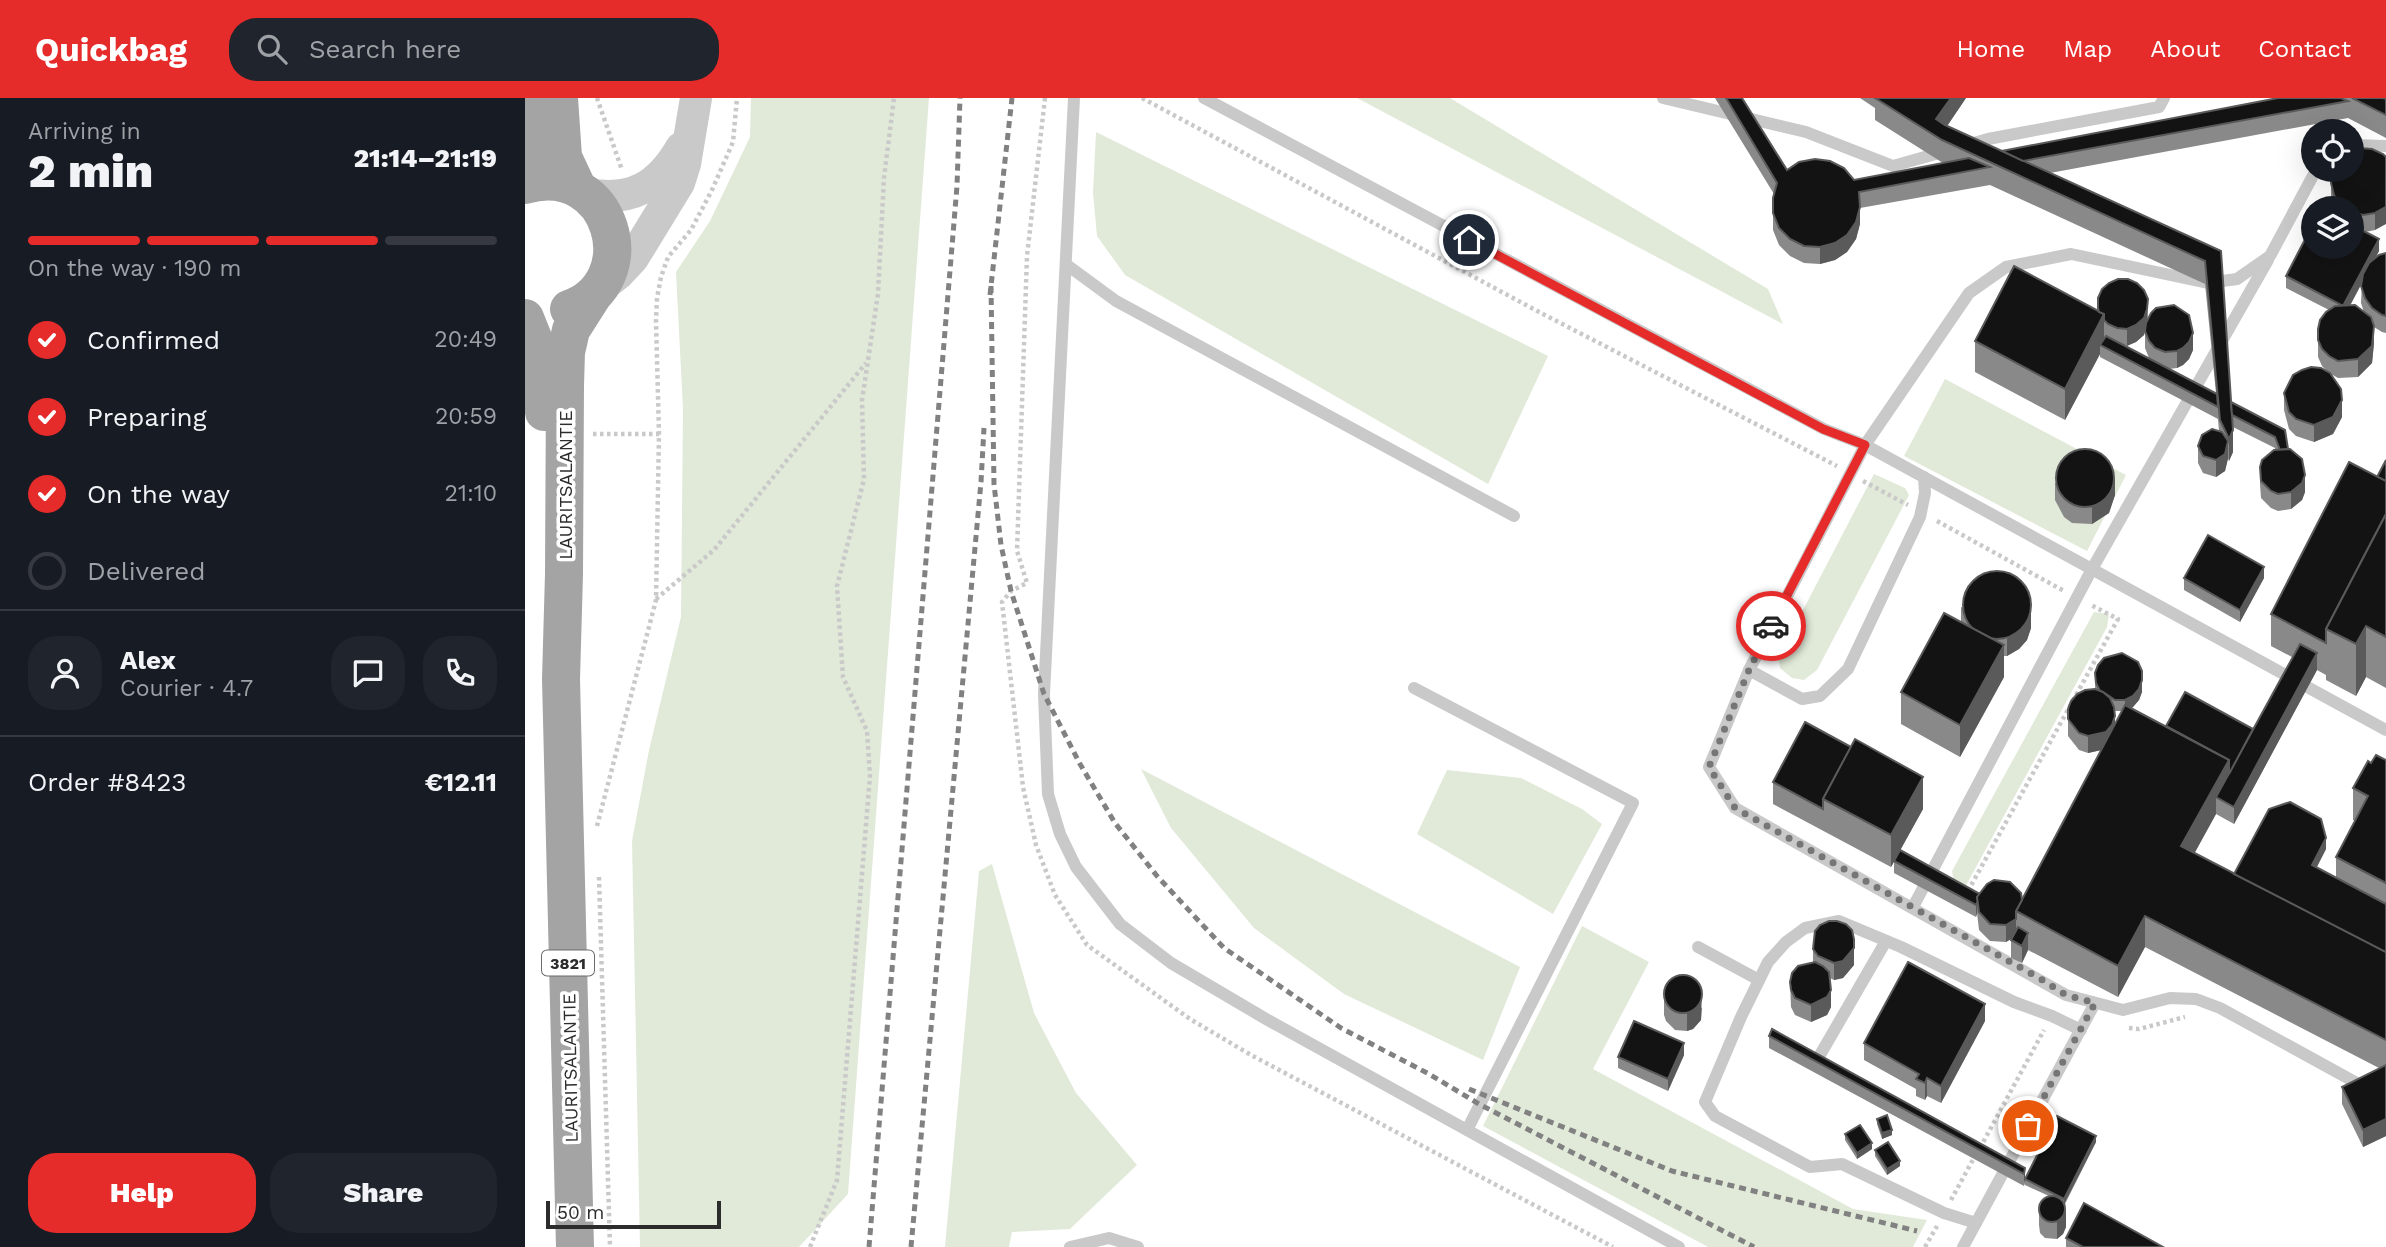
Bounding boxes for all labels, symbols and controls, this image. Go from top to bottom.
search box [229,18,719,81]
text: Quickbag [35,30,187,69]
icon: search [253,30,291,68]
text: Search here [309,34,461,64]
text: Home [1957,35,2025,63]
text: Map [2063,35,2112,63]
text: About [2150,35,2220,63]
text: Contact [2258,35,2351,63]
text: Arriving in [28,118,141,145]
map controls [2301,119,2364,259]
button: locate [2301,119,2364,182]
text: 21:14–21:19 [353,143,497,173]
text: 2 min [28,144,153,198]
button: layers [2301,196,2364,259]
pin [1439,210,1499,270]
icon: home [1450,221,1488,259]
text: On the way · 190 m [28,255,241,282]
icon: check [28,321,66,359]
text: Confirmed [87,325,220,355]
text: 20:49 [434,326,497,353]
icon: check [28,398,66,436]
text: Preparing [87,402,207,432]
text: 20:59 [435,403,497,430]
street label: LAURITSALANTIE [555,410,576,560]
icon: check [28,475,66,513]
text: On the way [87,479,230,509]
text: 21:10 [445,480,497,507]
text: Delivered [87,556,206,586]
courier [1736,591,1806,661]
icon: car [1752,607,1790,645]
button: person [28,636,102,710]
button: chat [331,636,405,710]
button: phone [423,636,497,710]
text: Alex [120,645,176,675]
text: Courier · 4.7 [120,675,253,702]
text: Order #8423 [28,767,187,797]
text: €12.11 [425,767,497,797]
road number: 3821 [542,950,594,976]
street label: LAURITSALANTIE [558,993,582,1143]
pin [1998,1096,2058,1156]
icon: bag [2009,1107,2047,1145]
button: Help [28,1153,256,1233]
button: Share [270,1153,497,1233]
scale bar [546,1198,721,1230]
text: 50 m [557,1201,604,1224]

